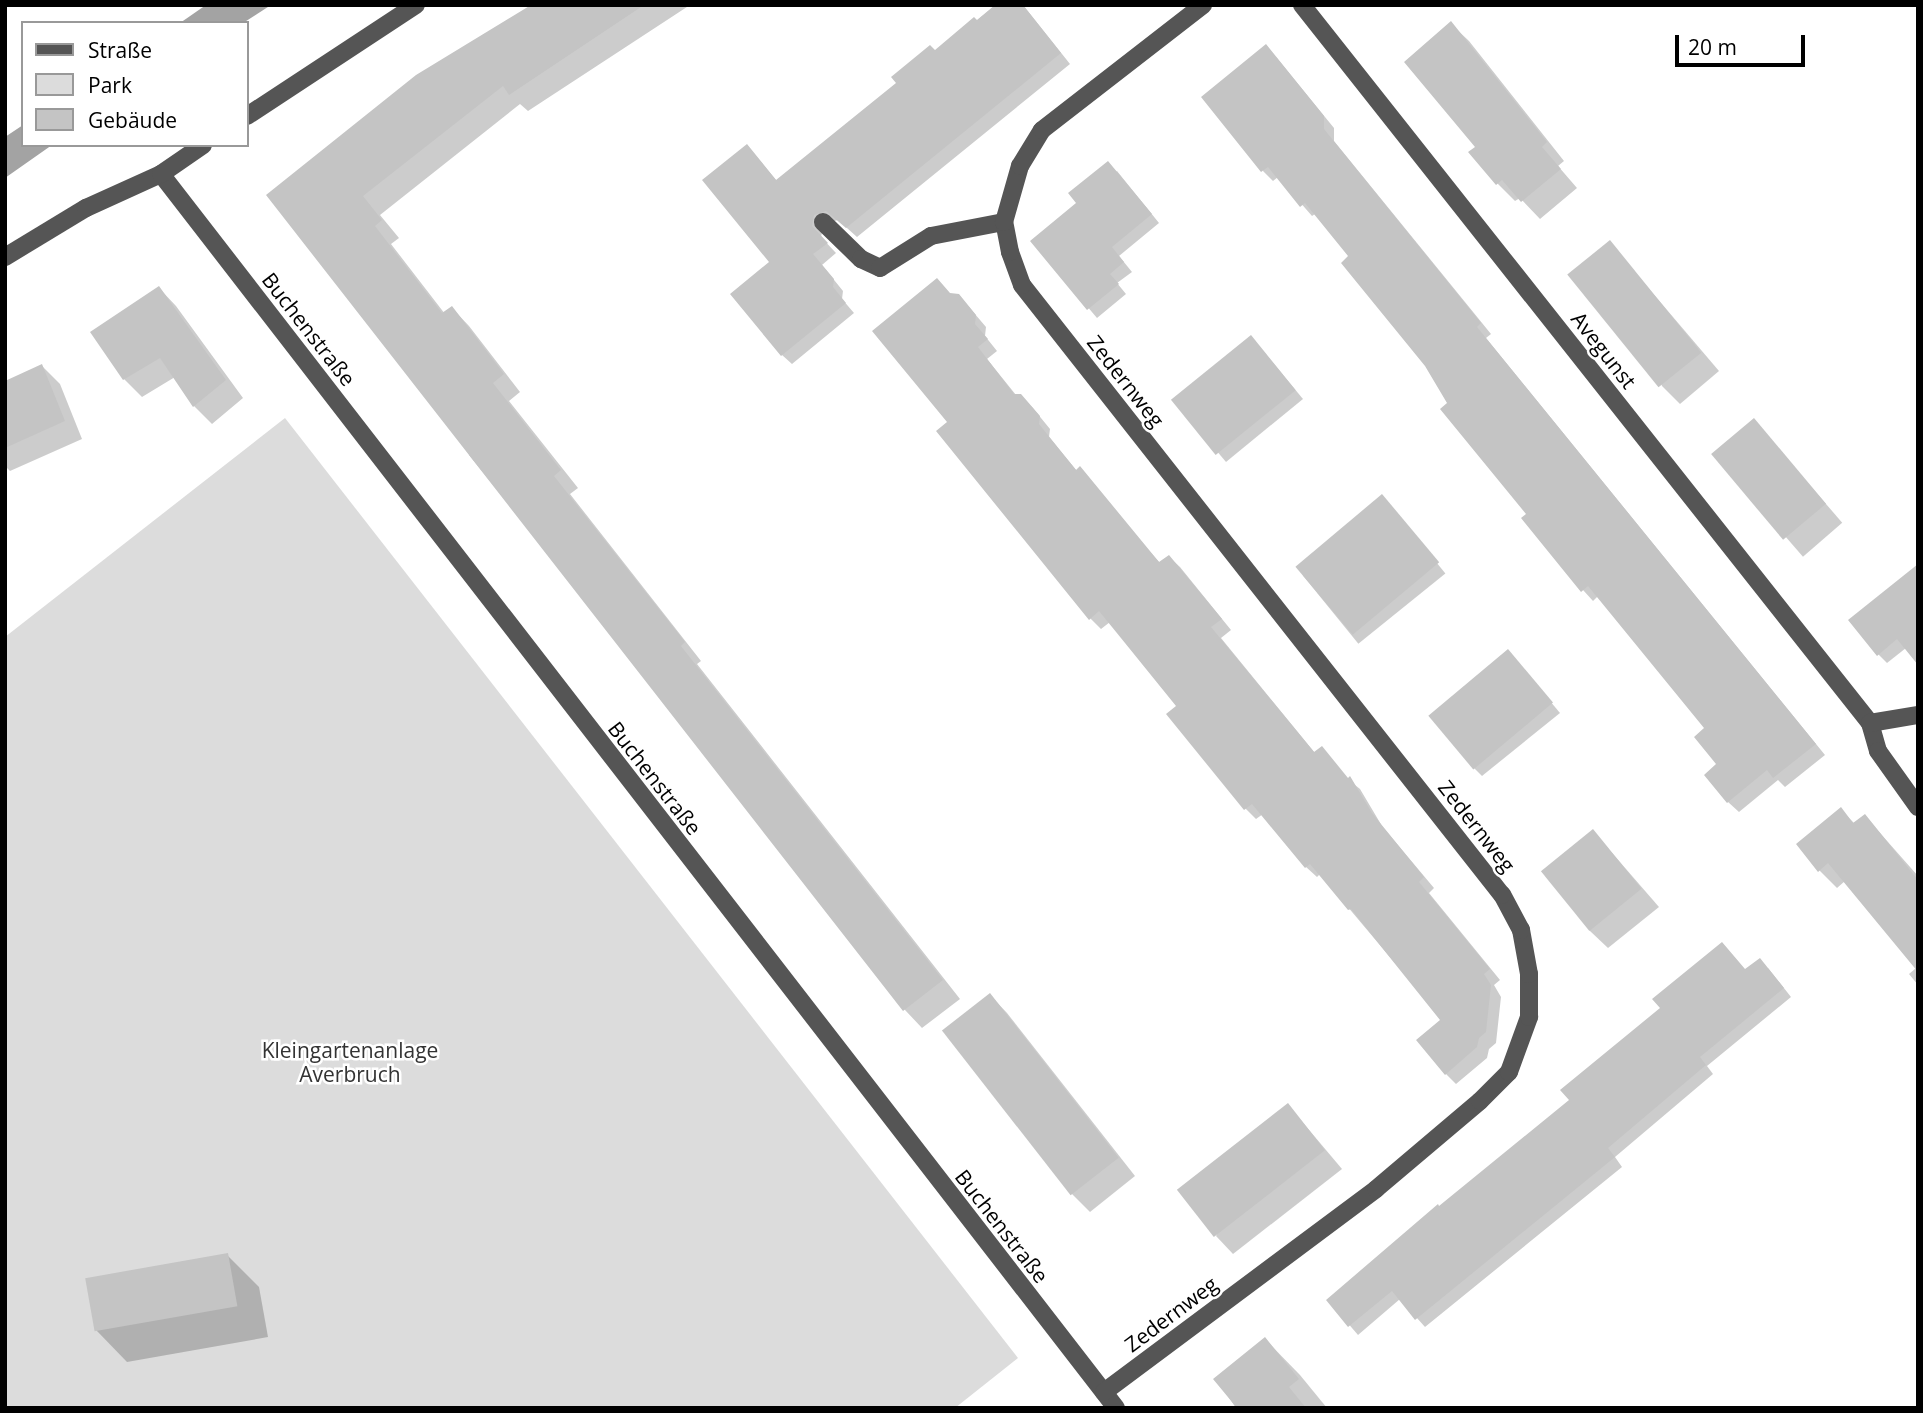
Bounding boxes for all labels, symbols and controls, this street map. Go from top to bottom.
legend [21,21,248,147]
scale bar [1678,21,1808,65]
text: 20 m [1688,33,1737,61]
text: Straße [88,36,152,64]
text: Park [88,71,132,99]
text: Gebäude [88,106,177,134]
street label: Buchenstraße [257,267,361,391]
street label: Avegunst [1566,307,1642,393]
street label: Zedernweg [1082,330,1170,432]
street label: Buchenstraße [603,716,707,840]
street label: Zedernweg [1433,775,1521,877]
park label: Kleingartenanlage Averbruch [262,1037,438,1087]
street label: Buchenstraße [950,1164,1054,1288]
street label: Zedernweg [1120,1271,1222,1357]

